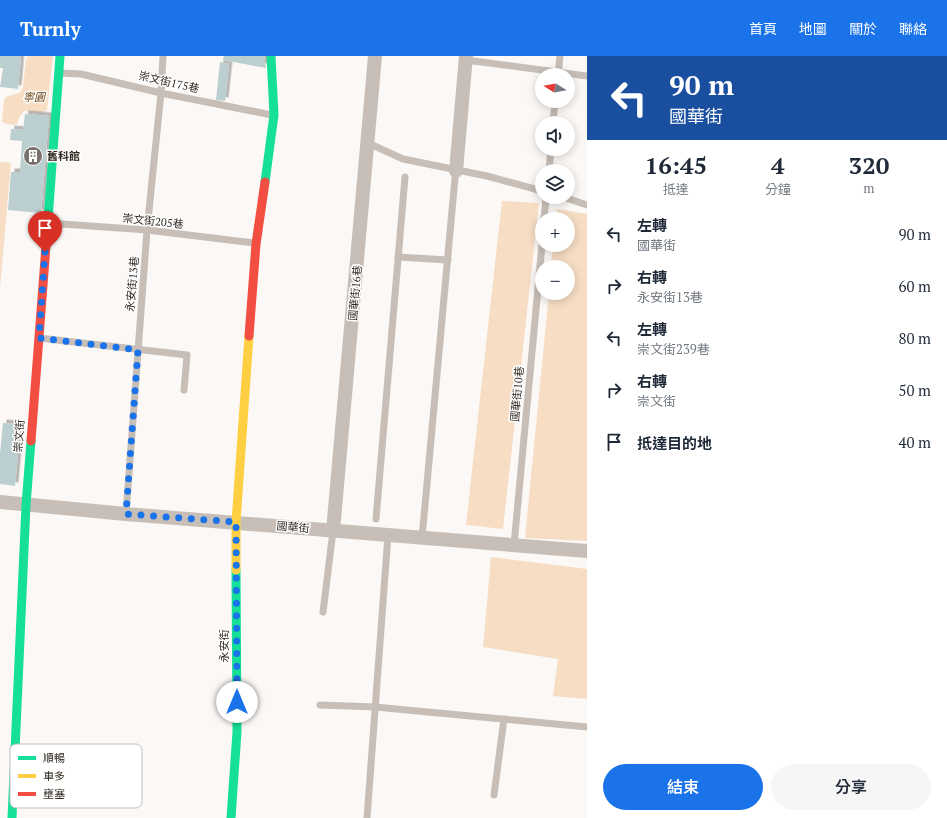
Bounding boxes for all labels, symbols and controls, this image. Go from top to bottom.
text: Turnly [20,16,81,41]
text: 首頁 [749,19,777,38]
text: 地圖 [799,19,827,38]
text: 關於 [849,19,877,38]
text: 聯絡 [899,19,927,38]
text: 90 m [669,66,734,103]
street label: 崇文街175巷 [137,68,201,96]
north arrow [535,68,575,108]
map controls [535,68,575,300]
icon: left [603,72,655,124]
park label: 寧園 [23,90,47,104]
text: 國華街 [669,104,723,128]
button: sound [535,116,575,156]
building icon: 舊科館 [22,145,44,167]
place label: 舊科館 [47,149,80,163]
text: 16:45 [645,149,707,181]
text: 4 [771,149,785,181]
text: 320 [849,149,889,181]
button: layers [535,164,575,204]
text: m [863,179,875,197]
text: 抵達 [663,180,689,198]
text: 分鐘 [765,180,791,198]
pin [28,211,62,252]
street label: 崇文街205巷 [122,211,184,231]
button: + [535,212,575,252]
text: 左轉 [637,215,667,235]
icon: arrive [34,217,56,239]
icon: left [603,223,625,245]
text: 90 m [898,224,931,244]
text: 國華街 [637,236,676,254]
street label: 永安街13巷 [123,256,141,312]
button: − [535,260,575,300]
street label: 國華街16巷 [346,265,364,321]
text: 右轉 [637,267,667,287]
icon: right [603,275,625,297]
text: 60 m [898,276,931,296]
text: 永安街13巷 [637,288,703,306]
text: 左轉 [637,319,667,339]
icon: left [603,327,625,349]
text: 80 m [898,328,931,348]
text: 崇文街239巷 [637,340,710,358]
street label: 國華街10巷 [508,366,526,422]
text: 右轉 [637,371,667,391]
icon: right [603,379,625,401]
text: 50 m [898,380,931,400]
text: 崇文街 [637,392,676,410]
street label: 崇文街 [11,419,27,453]
icon: arrive [603,431,625,453]
text: 40 m [898,432,931,452]
text: 抵達目的地 [637,433,712,453]
street label: 國華街 [276,519,310,535]
street label: 永安街 [217,630,231,663]
position arrow [216,681,258,723]
legend [10,744,142,808]
text: 順暢 [43,751,65,765]
button: 結束 [603,764,763,810]
button: 分享 [771,764,931,810]
text: 車多 [43,769,65,783]
text: 壅塞 [43,787,65,801]

